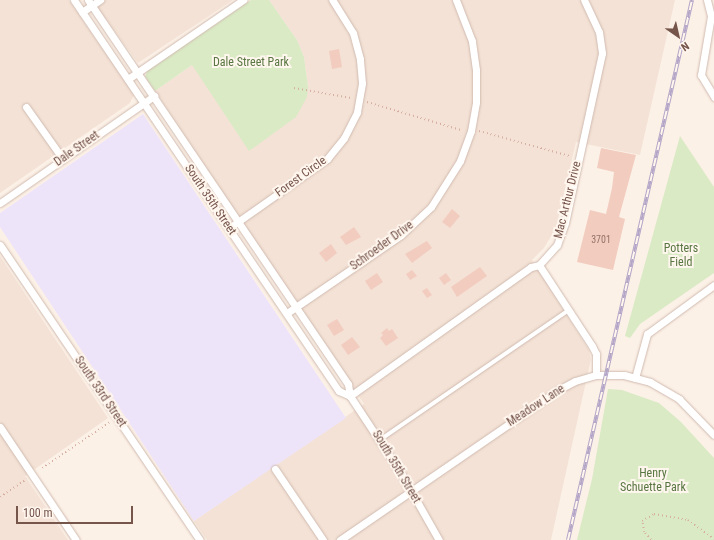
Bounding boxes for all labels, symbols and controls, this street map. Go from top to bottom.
north arrow [658,16,698,56]
text: N [679,39,691,54]
park label: Dale Street Park [213,56,289,70]
street label: Dale Street [52,128,102,170]
street label: Forest Circle [273,154,329,200]
street label: Mac Arthur Drive [551,160,585,240]
street label: South 35th Street [181,162,239,238]
street label: Schroeder Drive [348,218,416,274]
house number: 3701 [591,234,611,246]
park label: Potters Field [664,242,698,270]
street label: South 33rd Street [71,354,129,430]
street label: Meadow Lane [504,382,568,430]
street label: South 35th Street [369,428,423,506]
park label: Henry Schuette Park [620,467,686,495]
scale bar [18,498,135,524]
text: 100 m [23,506,53,520]

